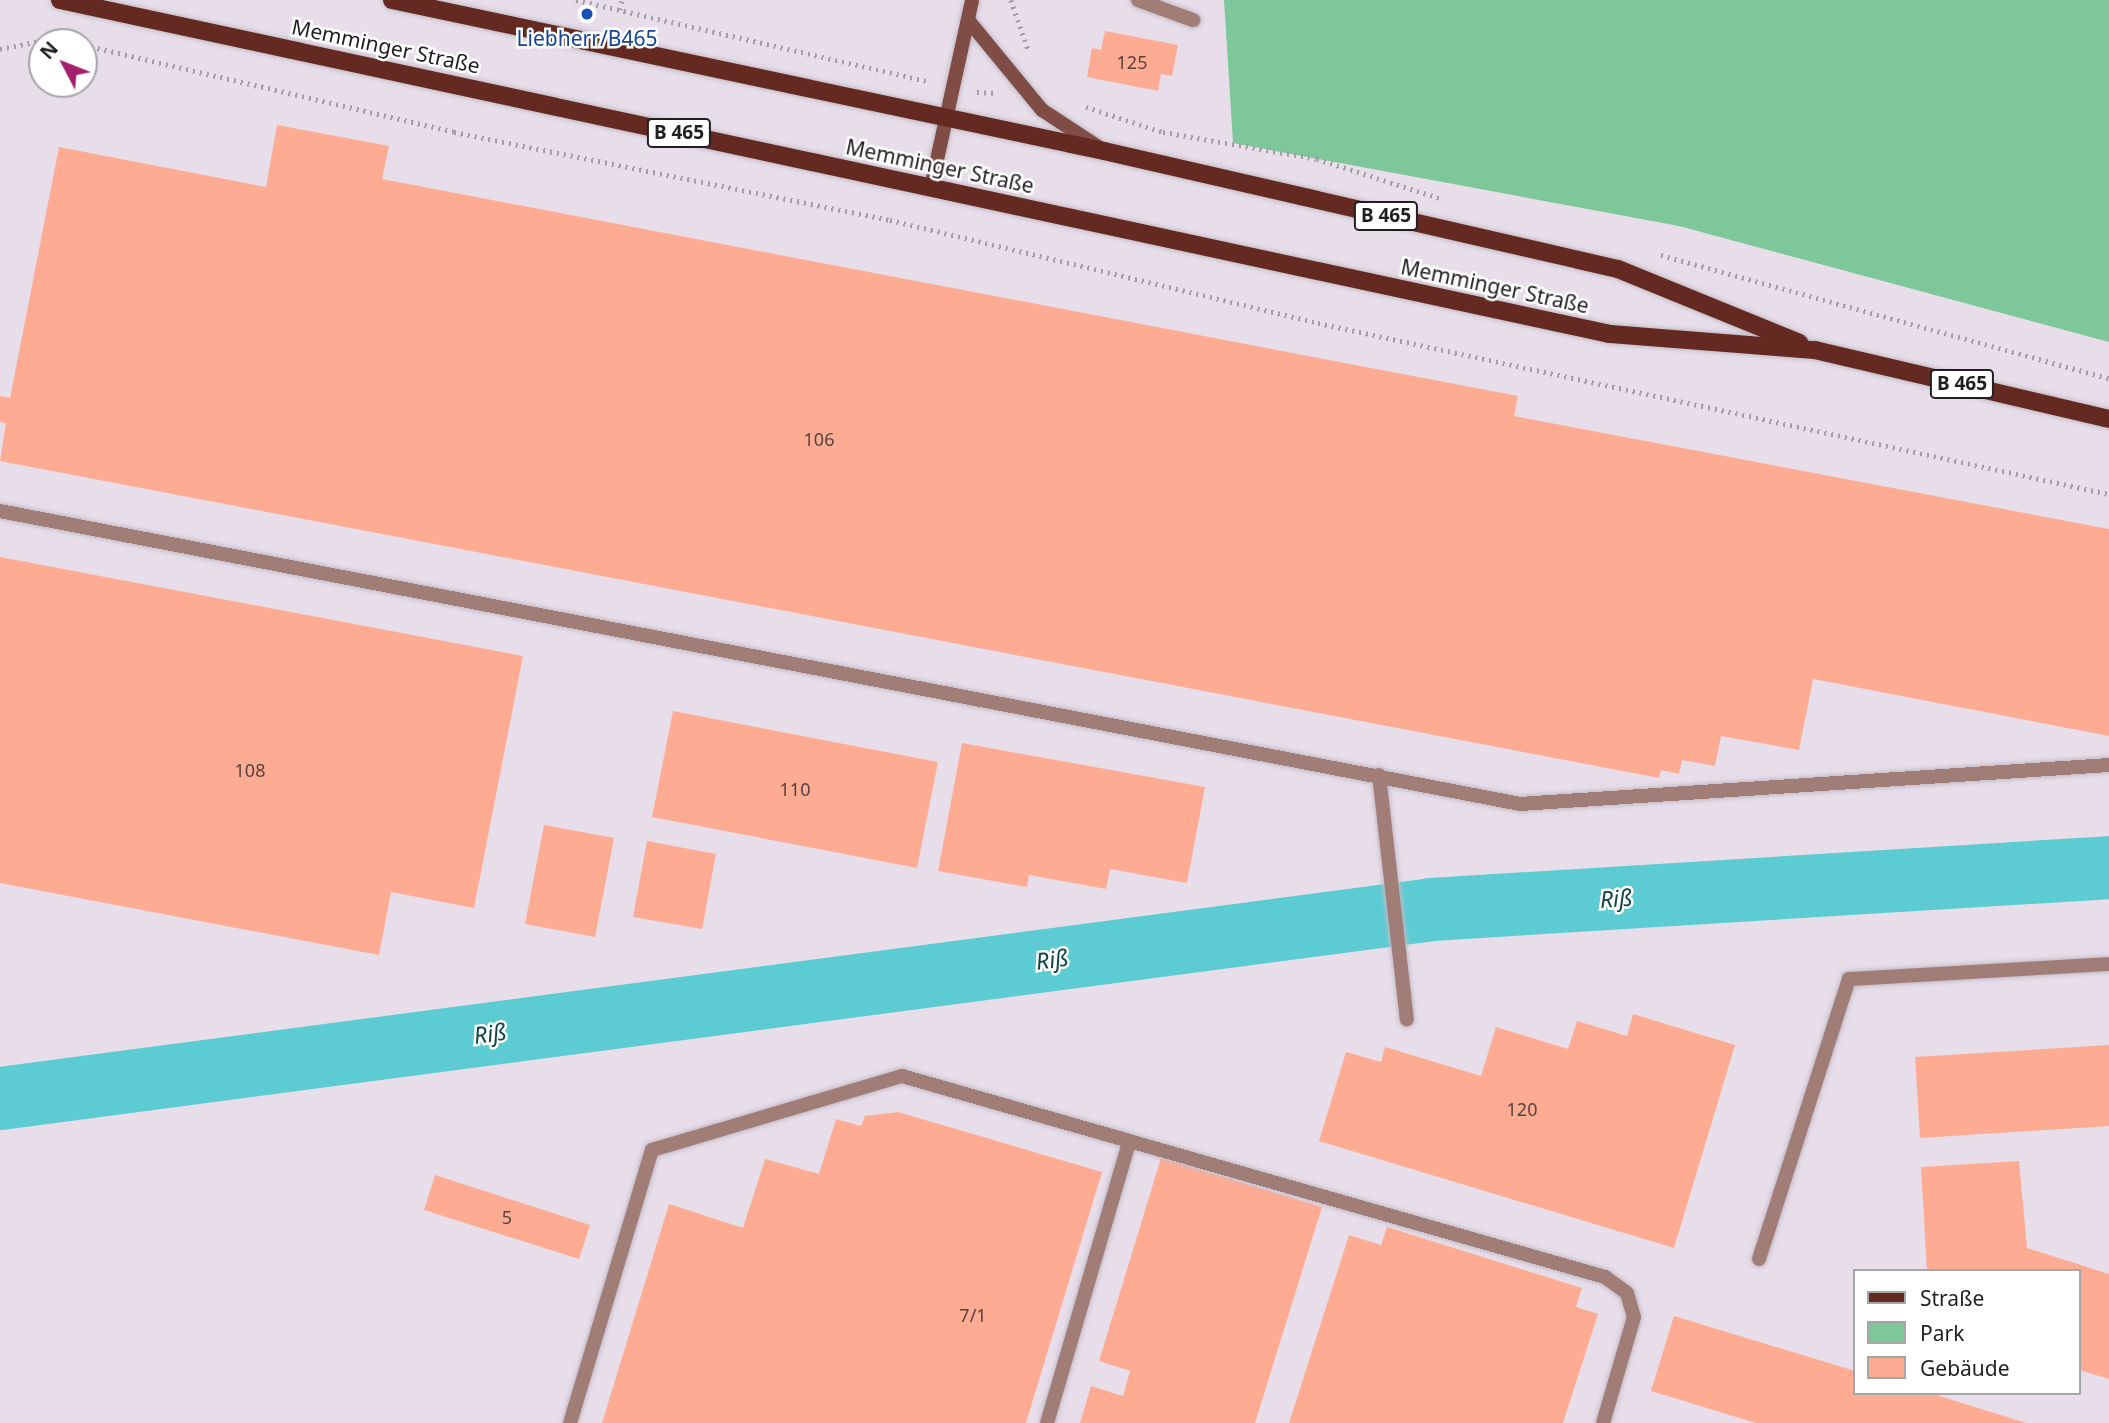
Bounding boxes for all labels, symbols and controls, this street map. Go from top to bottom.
marker: Liebherr/B465 [579,6,595,22]
street label: Memminger Straße [290,14,482,78]
place label: Liebherr/B465 [517,25,657,51]
north arrow [28,28,98,98]
text: N [34,36,64,65]
house number: 125 [1117,51,1147,73]
road number: B 465 [646,118,712,148]
street label: Memminger Straße [844,134,1036,198]
road number: B 465 [1353,200,1419,232]
street label: Memminger Straße [1399,254,1591,318]
road number: B 465 [1929,368,1995,400]
house number: 106 [804,428,834,450]
house number: 108 [235,759,265,781]
house number: 110 [780,778,810,800]
water label: Riß [1599,883,1633,913]
water label: Riß [1034,943,1070,975]
water label: Riß [472,1017,508,1049]
house number: 120 [1507,1098,1537,1120]
house number: 5 [502,1206,512,1228]
legend [1854,1269,2081,1395]
text: Straße [1920,1284,1984,1312]
house number: 7/1 [959,1304,987,1326]
text: Park [1920,1319,1964,1347]
text: Gebäude [1920,1354,2010,1382]

